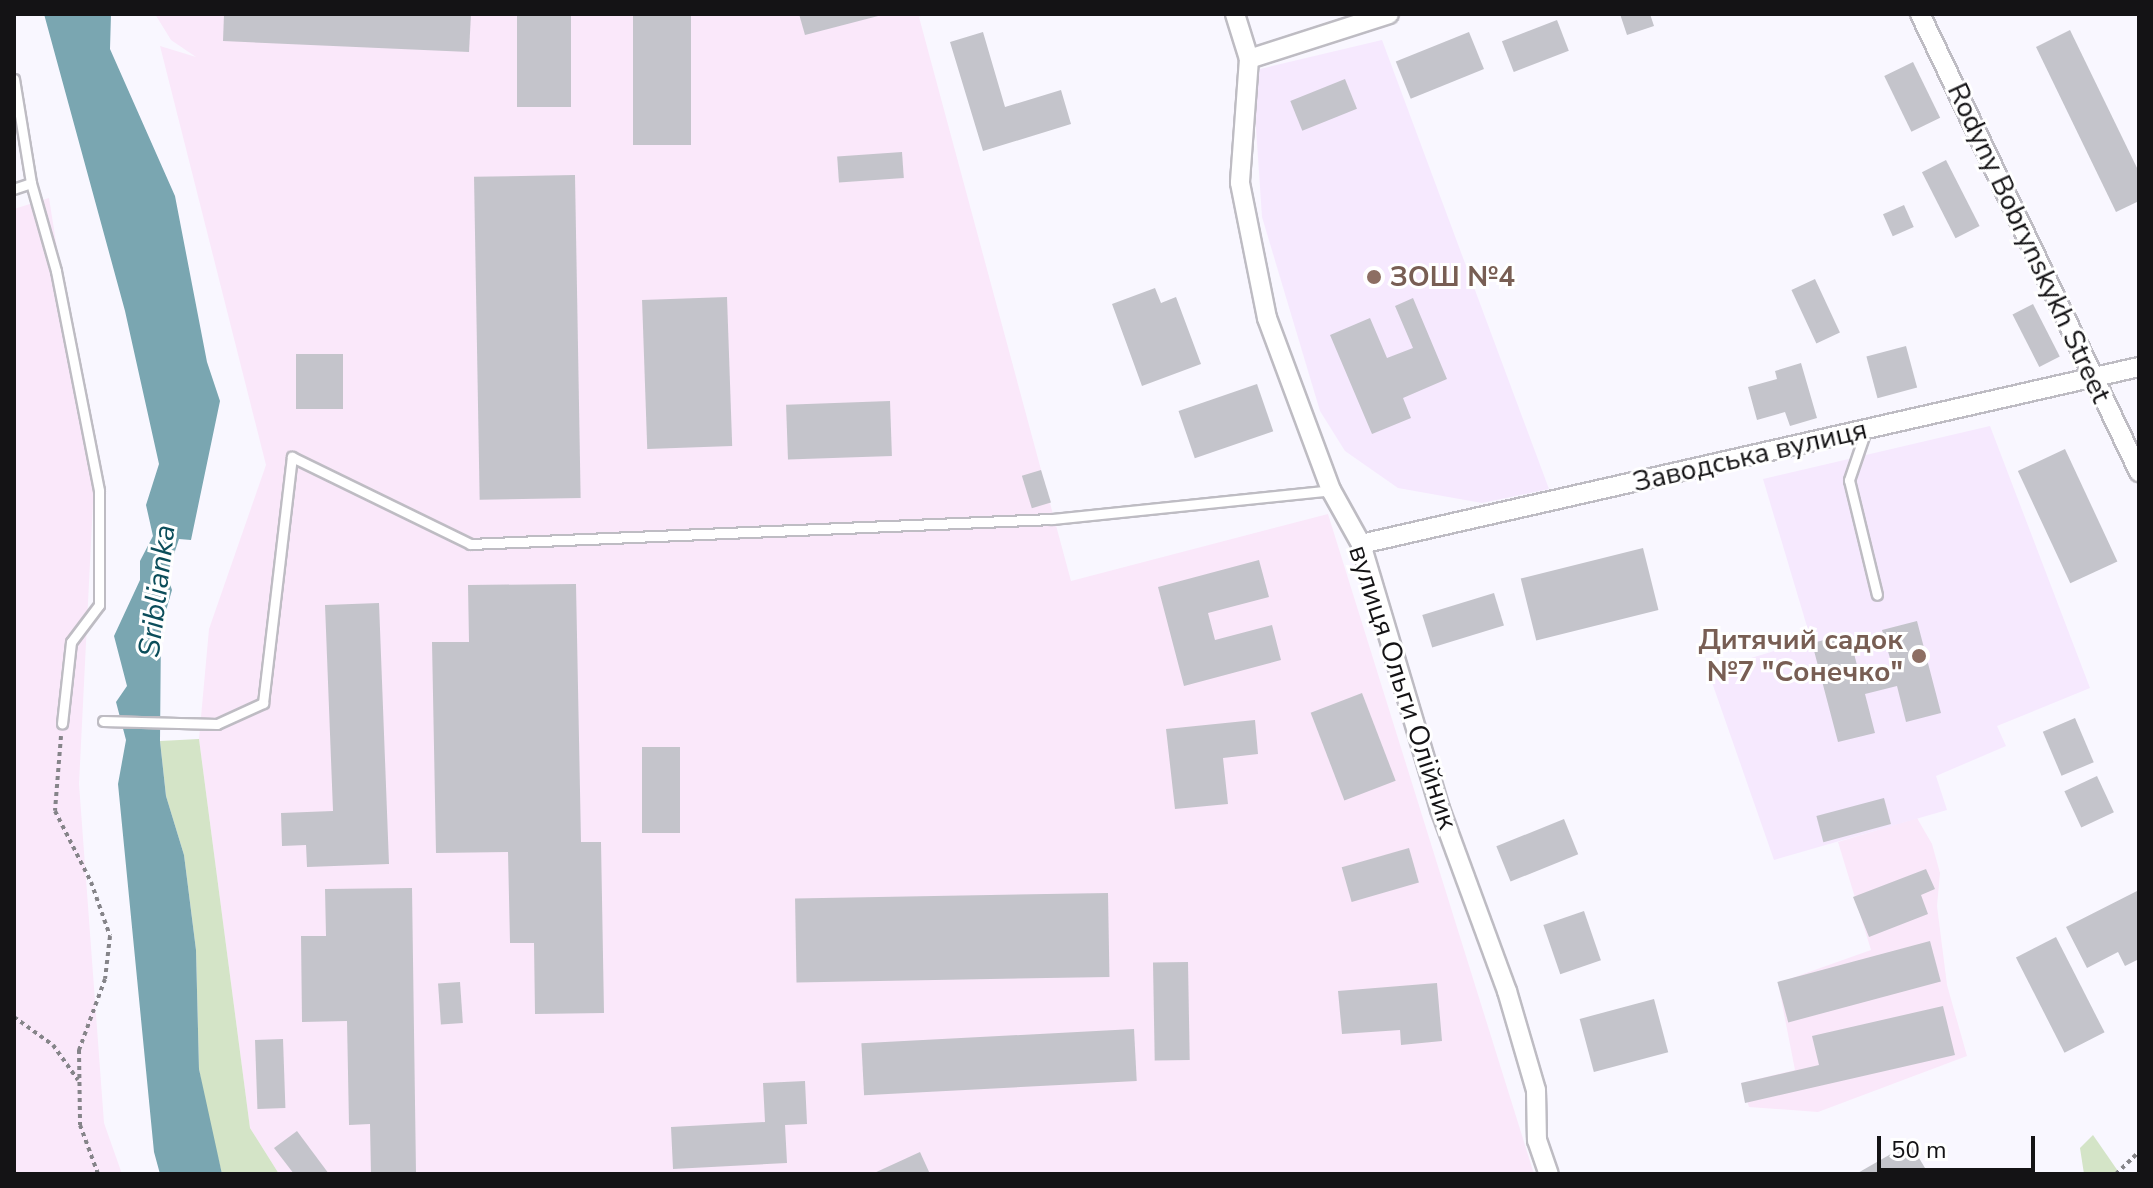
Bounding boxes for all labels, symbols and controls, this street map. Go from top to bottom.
street label: Rodyny Bobrynskykh Street [1940,78,2118,408]
place label: ЗОШ №4 [1390,260,1515,294]
marker: ЗОШ №4 [1365,268,1383,286]
street label: Заводська вулиця [1630,413,1870,499]
water label: Sriblianka [132,523,184,659]
street label: вулиця Ольги Олійник [1341,541,1465,833]
place label: Дитячий садок №7 "Сонечко" [1699,623,1903,689]
marker: Дитячий садок №7 "Сонечко" [1910,647,1928,665]
scale bar [1881,1120,2039,1170]
text: 50 m [1891,1134,1947,1166]

